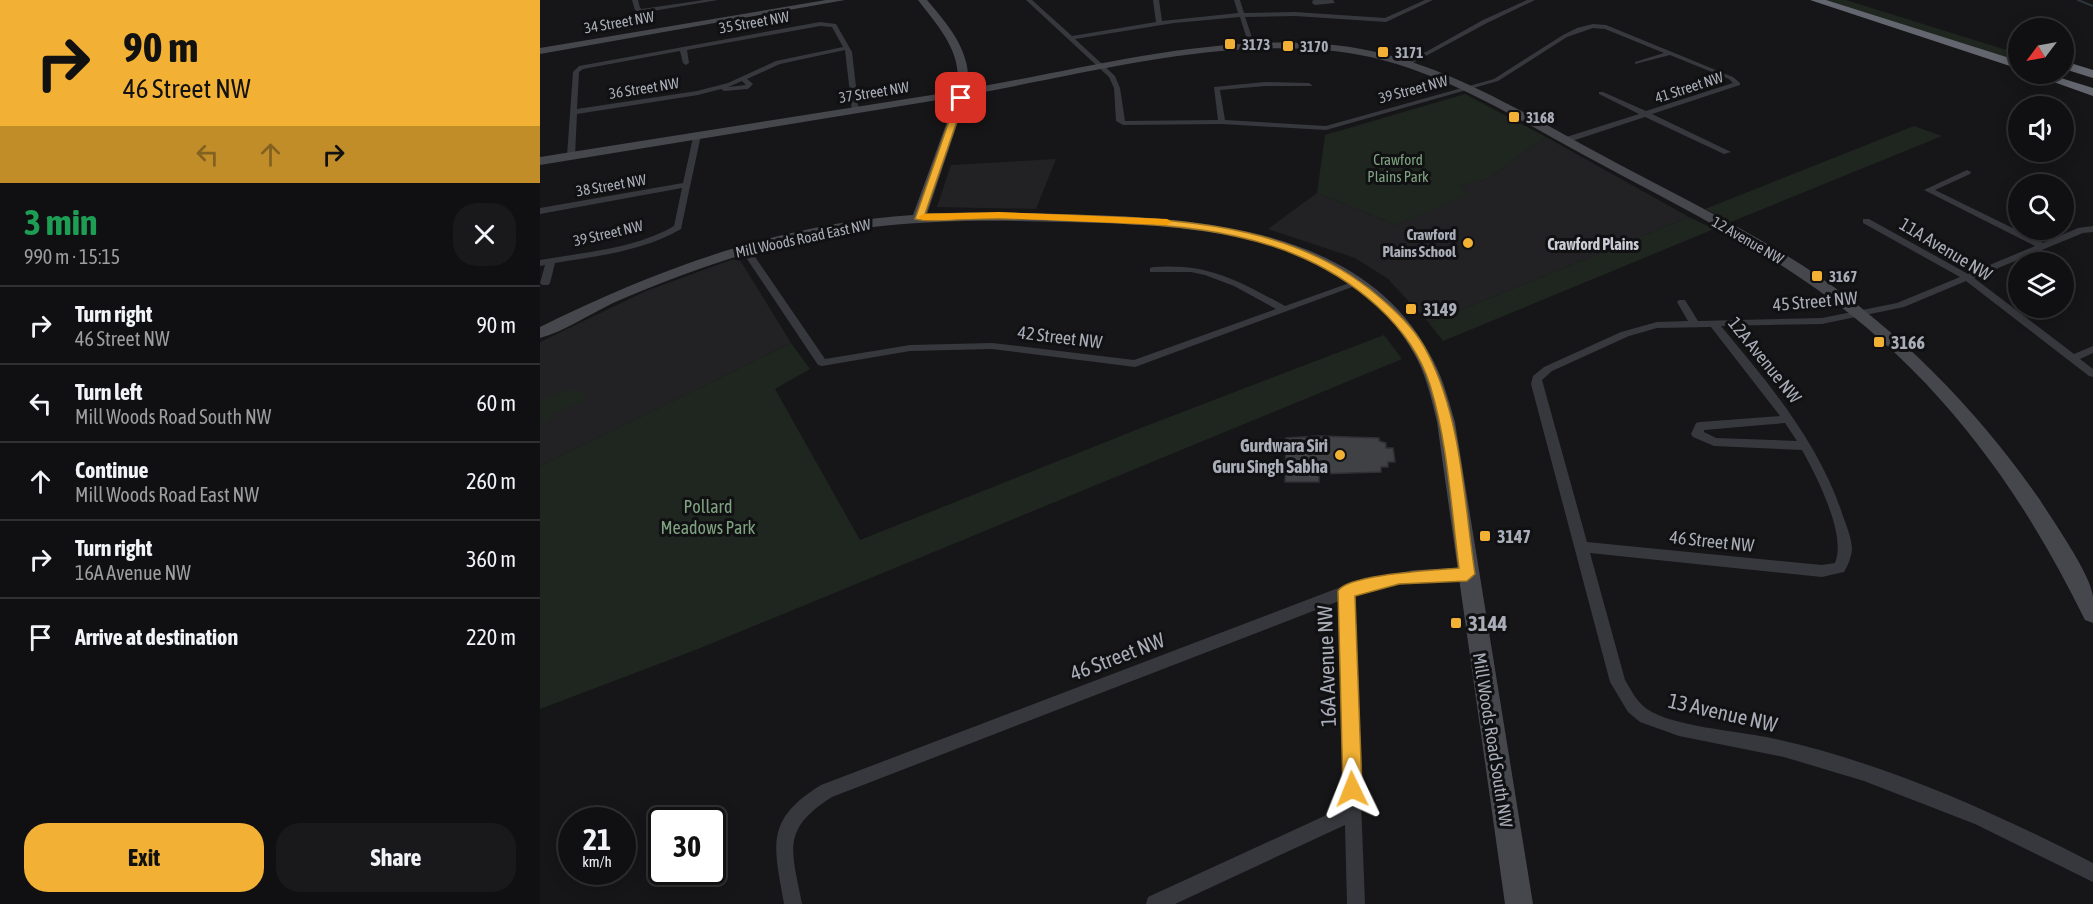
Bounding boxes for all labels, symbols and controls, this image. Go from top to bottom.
street label: 34 Street NW [583,7,655,37]
street label: 35 Street NW [718,7,790,37]
north arrow [2008,18,2074,84]
map controls [2008,18,2074,318]
text: 90 m [123,23,198,71]
icon: right [24,24,102,102]
place label: 3173 [1242,36,1270,53]
marker: 3173 [1223,37,1237,51]
place label: 3170 [1300,38,1328,55]
marker: 3170 [1281,39,1295,53]
place label: 3171 [1395,44,1423,61]
marker: 3171 [1376,45,1390,59]
street label: 41 Street NW [1653,68,1725,106]
pin [935,72,986,123]
street label: 39 Street NW [1377,72,1450,106]
text: 46 Street NW [123,73,251,104]
street label: 36 Street NW [608,74,680,102]
street label: 37 Street NW [838,78,910,106]
icon: arrive [944,81,977,114]
button: sound [2008,96,2074,162]
place label: 3168 [1526,109,1554,126]
marker: 3168 [1507,110,1521,124]
icon: left [191,138,224,171]
icon: ahead [254,138,287,171]
icon: right [317,138,350,171]
park label: Crawford Plains Park [1367,151,1429,185]
street label: 38 Street NW [575,170,647,200]
button: search [2008,174,2074,240]
text: 3 min [24,201,98,243]
button: close [453,203,516,266]
street label: 12 Avenue NW [1709,213,1787,267]
street label: 11A Avenue NW [1896,213,1996,285]
street label: Mill Woods Road East NW [734,215,872,261]
street label: 39 Street NW [572,217,645,249]
place label: Crawford Plains School [1382,226,1457,260]
district label: Crawford Plains [1547,235,1639,253]
marker: Crawford Plains School [1461,236,1475,250]
text: 990 m · 15:15 [24,245,120,268]
button: layers [2008,252,2074,318]
place label: 3167 [1829,268,1857,285]
marker: 3167 [1810,269,1824,283]
street label: 45 Street NW [1772,287,1858,315]
place label: 3149 [1423,299,1457,320]
text: Turn right [75,301,152,327]
marker: 3149 [1404,302,1418,316]
icon: right [24,309,57,342]
text: 90 m [476,312,516,338]
street label: 12A Avenue NW [1724,313,1806,407]
street label: 42 Street NW [1017,321,1103,353]
text: 46 Street NW [75,327,169,350]
place label: 3166 [1891,332,1925,353]
marker: 3166 [1872,335,1886,349]
text: Turn left [75,379,142,405]
icon: left [24,387,57,420]
text: 60 m [476,390,516,416]
text: Mill Woods Road South NW [75,405,271,428]
place label: Gurdwara Siri Guru Singh Sabha [1212,435,1328,477]
marker: Gurdwara Siri Guru Singh Sabha [1333,448,1347,462]
text: Continue [75,457,149,483]
icon: ahead [24,465,57,498]
text: 260 m [466,468,516,494]
text: Mill Woods Road East NW [75,483,259,506]
park label: Pollard Meadows Park [660,496,756,538]
place label: 3147 [1497,526,1531,547]
street label: 46 Street NW [1669,526,1755,556]
marker: 3147 [1478,529,1492,543]
text: Turn right [75,535,152,561]
icon: right [24,543,57,576]
text: 360 m [466,546,516,572]
text: 16A Avenue NW [75,561,191,584]
street label: 16A Avenue NW [1312,604,1340,727]
place label: 3144 [1468,611,1508,635]
marker: 3144 [1449,616,1463,630]
icon: arrive [24,621,57,654]
text: Arrive at destination [75,624,238,650]
text: 220 m [466,624,516,650]
street label: 46 Street NW [1066,627,1168,685]
street label: Mill Woods Road South NW [1469,651,1517,829]
street label: 13 Avenue NW [1666,688,1781,736]
position arrow [1320,757,1384,821]
speed limit sign: 30 [648,807,726,885]
text: 21 [583,822,611,856]
button: Exit [24,823,264,892]
button: Share [276,823,516,892]
text: km/h [582,853,612,870]

